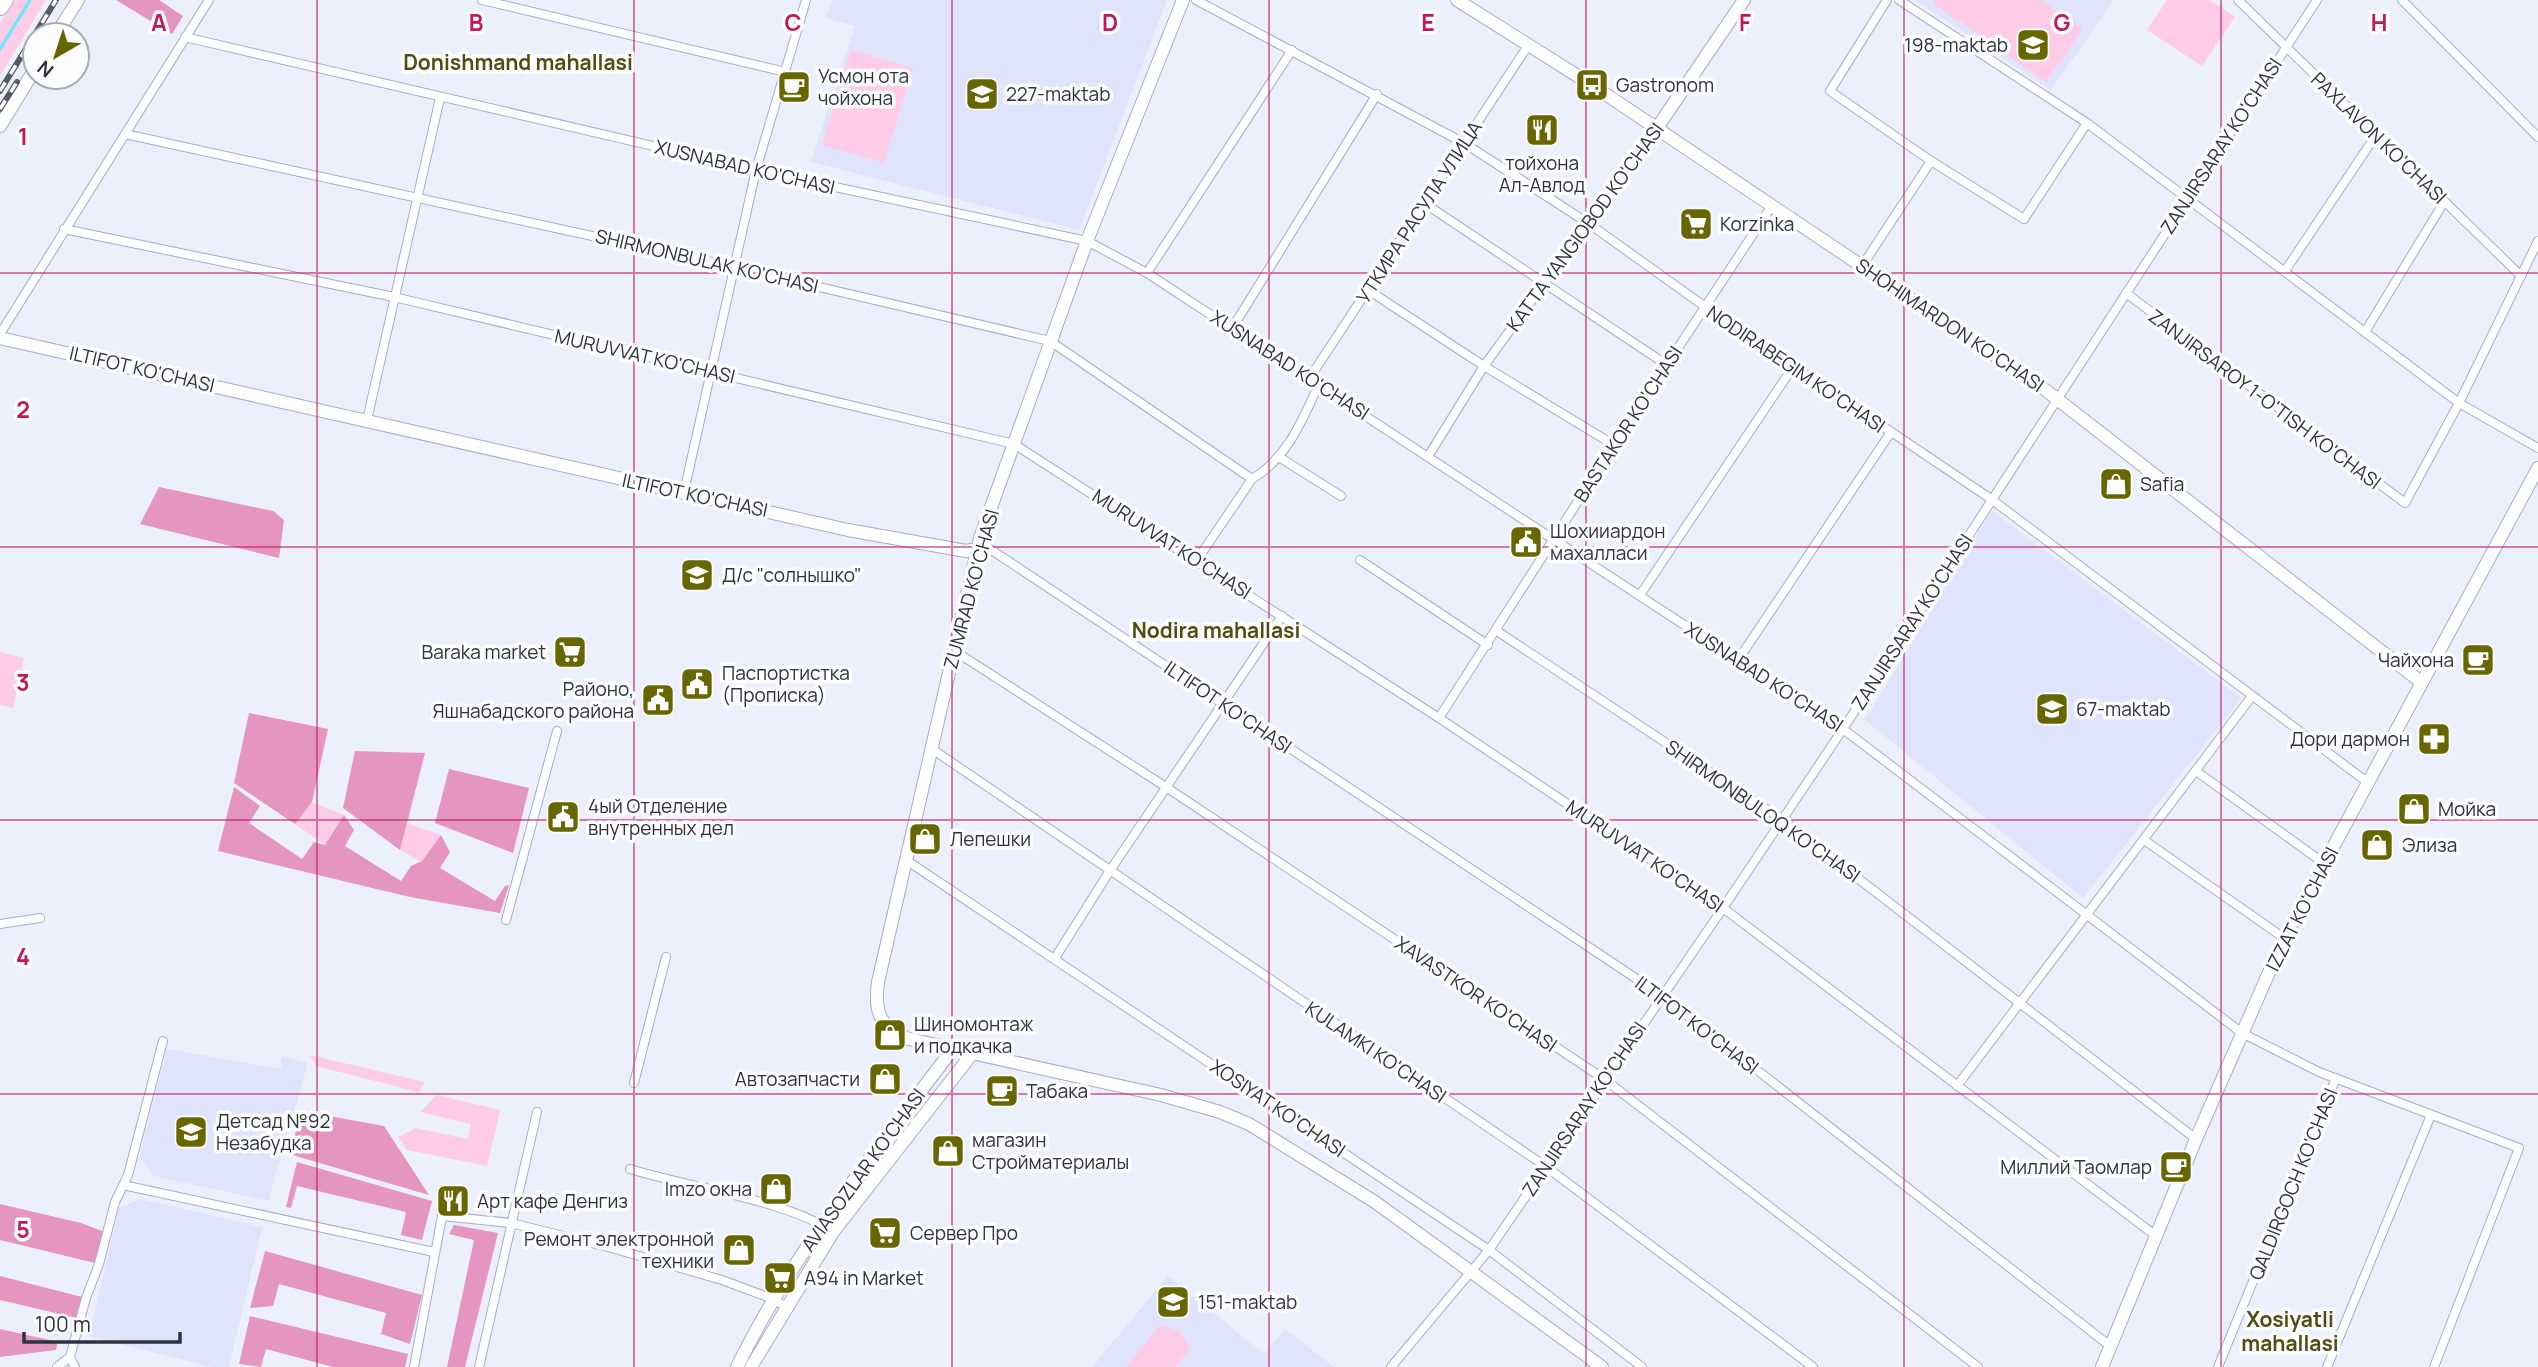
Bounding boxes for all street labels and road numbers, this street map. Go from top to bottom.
street label: ZANJIRSARAY KO'CHASI [2154,53,2288,239]
street label: PAXLAVON KO'CHASI [2306,66,2452,210]
street label: УТКИРА РАСУЛА УЛИЦА [1350,116,1488,308]
street label: KATTA YANGIOBOD KO'CHASI [1500,117,1670,337]
street label: XUSNABAD KO'CHASI [652,134,838,200]
street label: SHIRMONBULAK KO'CHASI [593,223,821,299]
street label: SHOHIMARDON KO'CHASI [1851,252,2049,398]
street label: NODIRABEGIM KO'CHASI [1702,299,1890,439]
street label: ZANJIRSAROY 1-O'TISH KO'CHASI [2143,303,2387,495]
street label: XUSNABAD KO'CHASI [1206,304,1374,426]
street label: MURUVVAT KO'CHASI [552,323,738,389]
street label: ILTIFOT KO'CHASI [67,340,217,398]
street label: BASTAKOR KO'CHASI [1568,341,1688,507]
street label: ILTIFOT KO'CHASI [620,467,770,523]
street label: MURUVVAT KO'CHASI [1088,483,1256,605]
street label: ZUMRAD KO'CHASI [937,506,1005,672]
street label: ZANJIRSARAY KO'CHASI [1845,529,1979,715]
street label: XUSNABAD KO'CHASI [1680,616,1848,738]
street label: ILTIFOT KO'CHASI [1159,655,1297,759]
street label: SHIRMONBULOQ KO'CHASI [1660,734,1866,888]
street label: MURUVVAT KO'CHASI [1561,794,1729,918]
street label: IZZAT KO'CHASI [2260,842,2344,976]
street label: XAVASTKOR KO'CHASI [1390,930,1562,1058]
street label: ILTIFOT KO'CHASI [1630,970,1764,1080]
street label: KULAMKI KO'CHASI [1300,995,1452,1109]
street label: ZANJIRSARAY KO'CHASI [1516,1017,1652,1201]
street label: XOSIYAT KO'CHASI [1205,1053,1351,1163]
street label: AVIASOZLAR KO'CHASI [795,1083,931,1257]
street label: QALDIRGOCH KO'CHASI [2243,1084,2343,1284]

